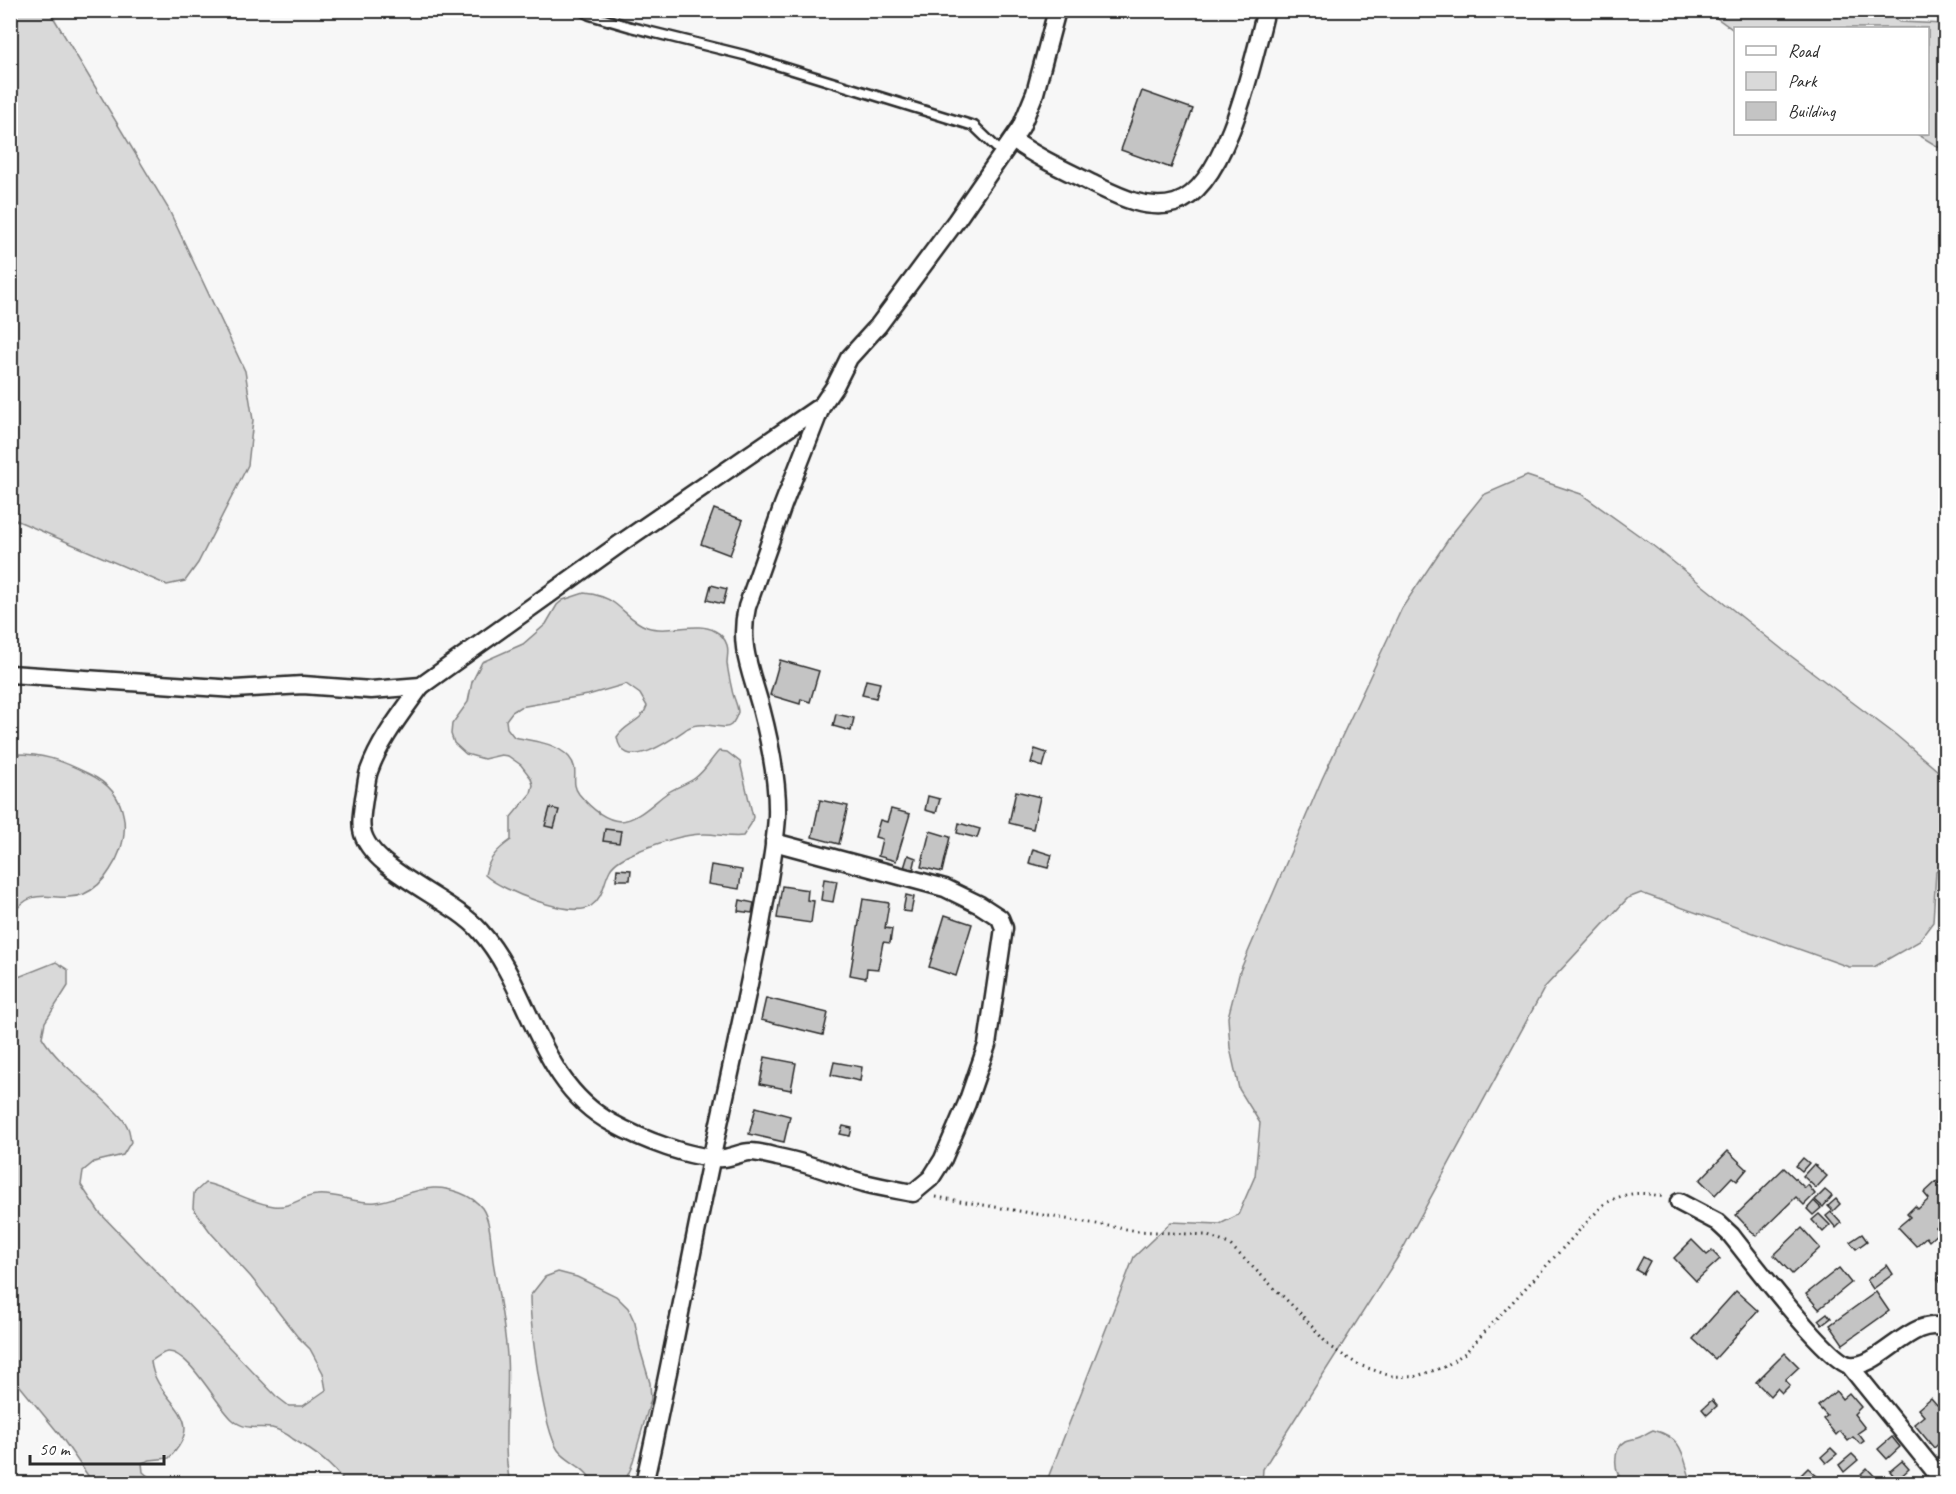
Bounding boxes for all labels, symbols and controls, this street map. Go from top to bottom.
legend [1734,27,1929,135]
text: Road [1788,40,1821,62]
text: Park [1788,70,1818,92]
text: Building [1788,100,1837,122]
scale bar [30,1428,164,1466]
text: 50 m [39,1438,72,1460]

